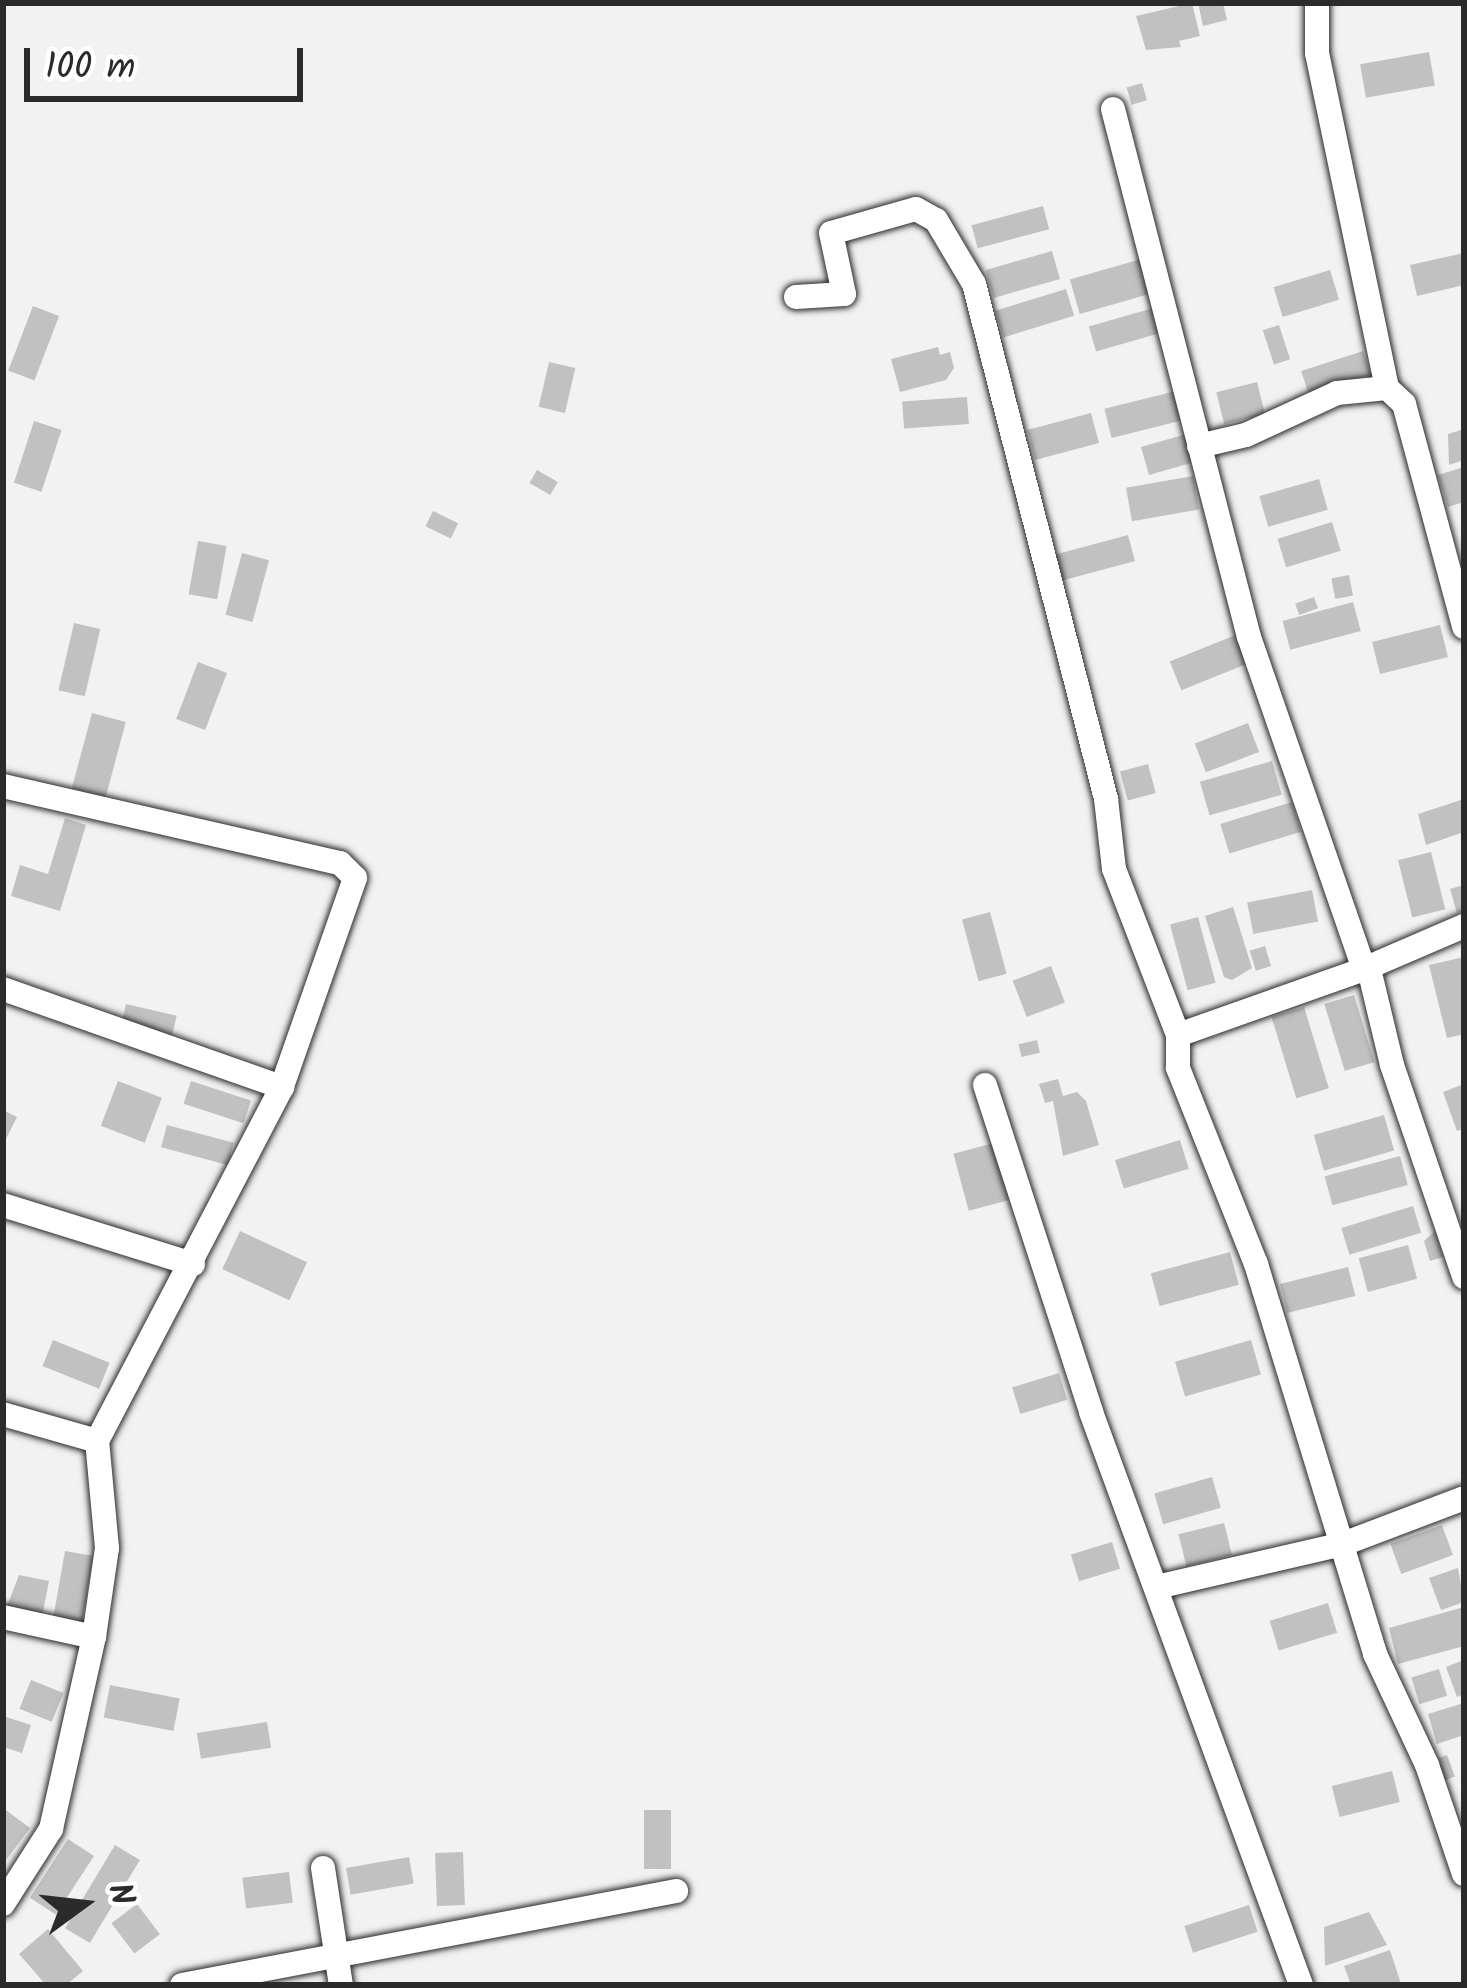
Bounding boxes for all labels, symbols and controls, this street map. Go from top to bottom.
scale bar [30,24,309,98]
text: 100 m [45,40,135,97]
north arrow [24,1844,144,1964]
text: N [91,1878,148,1911]

